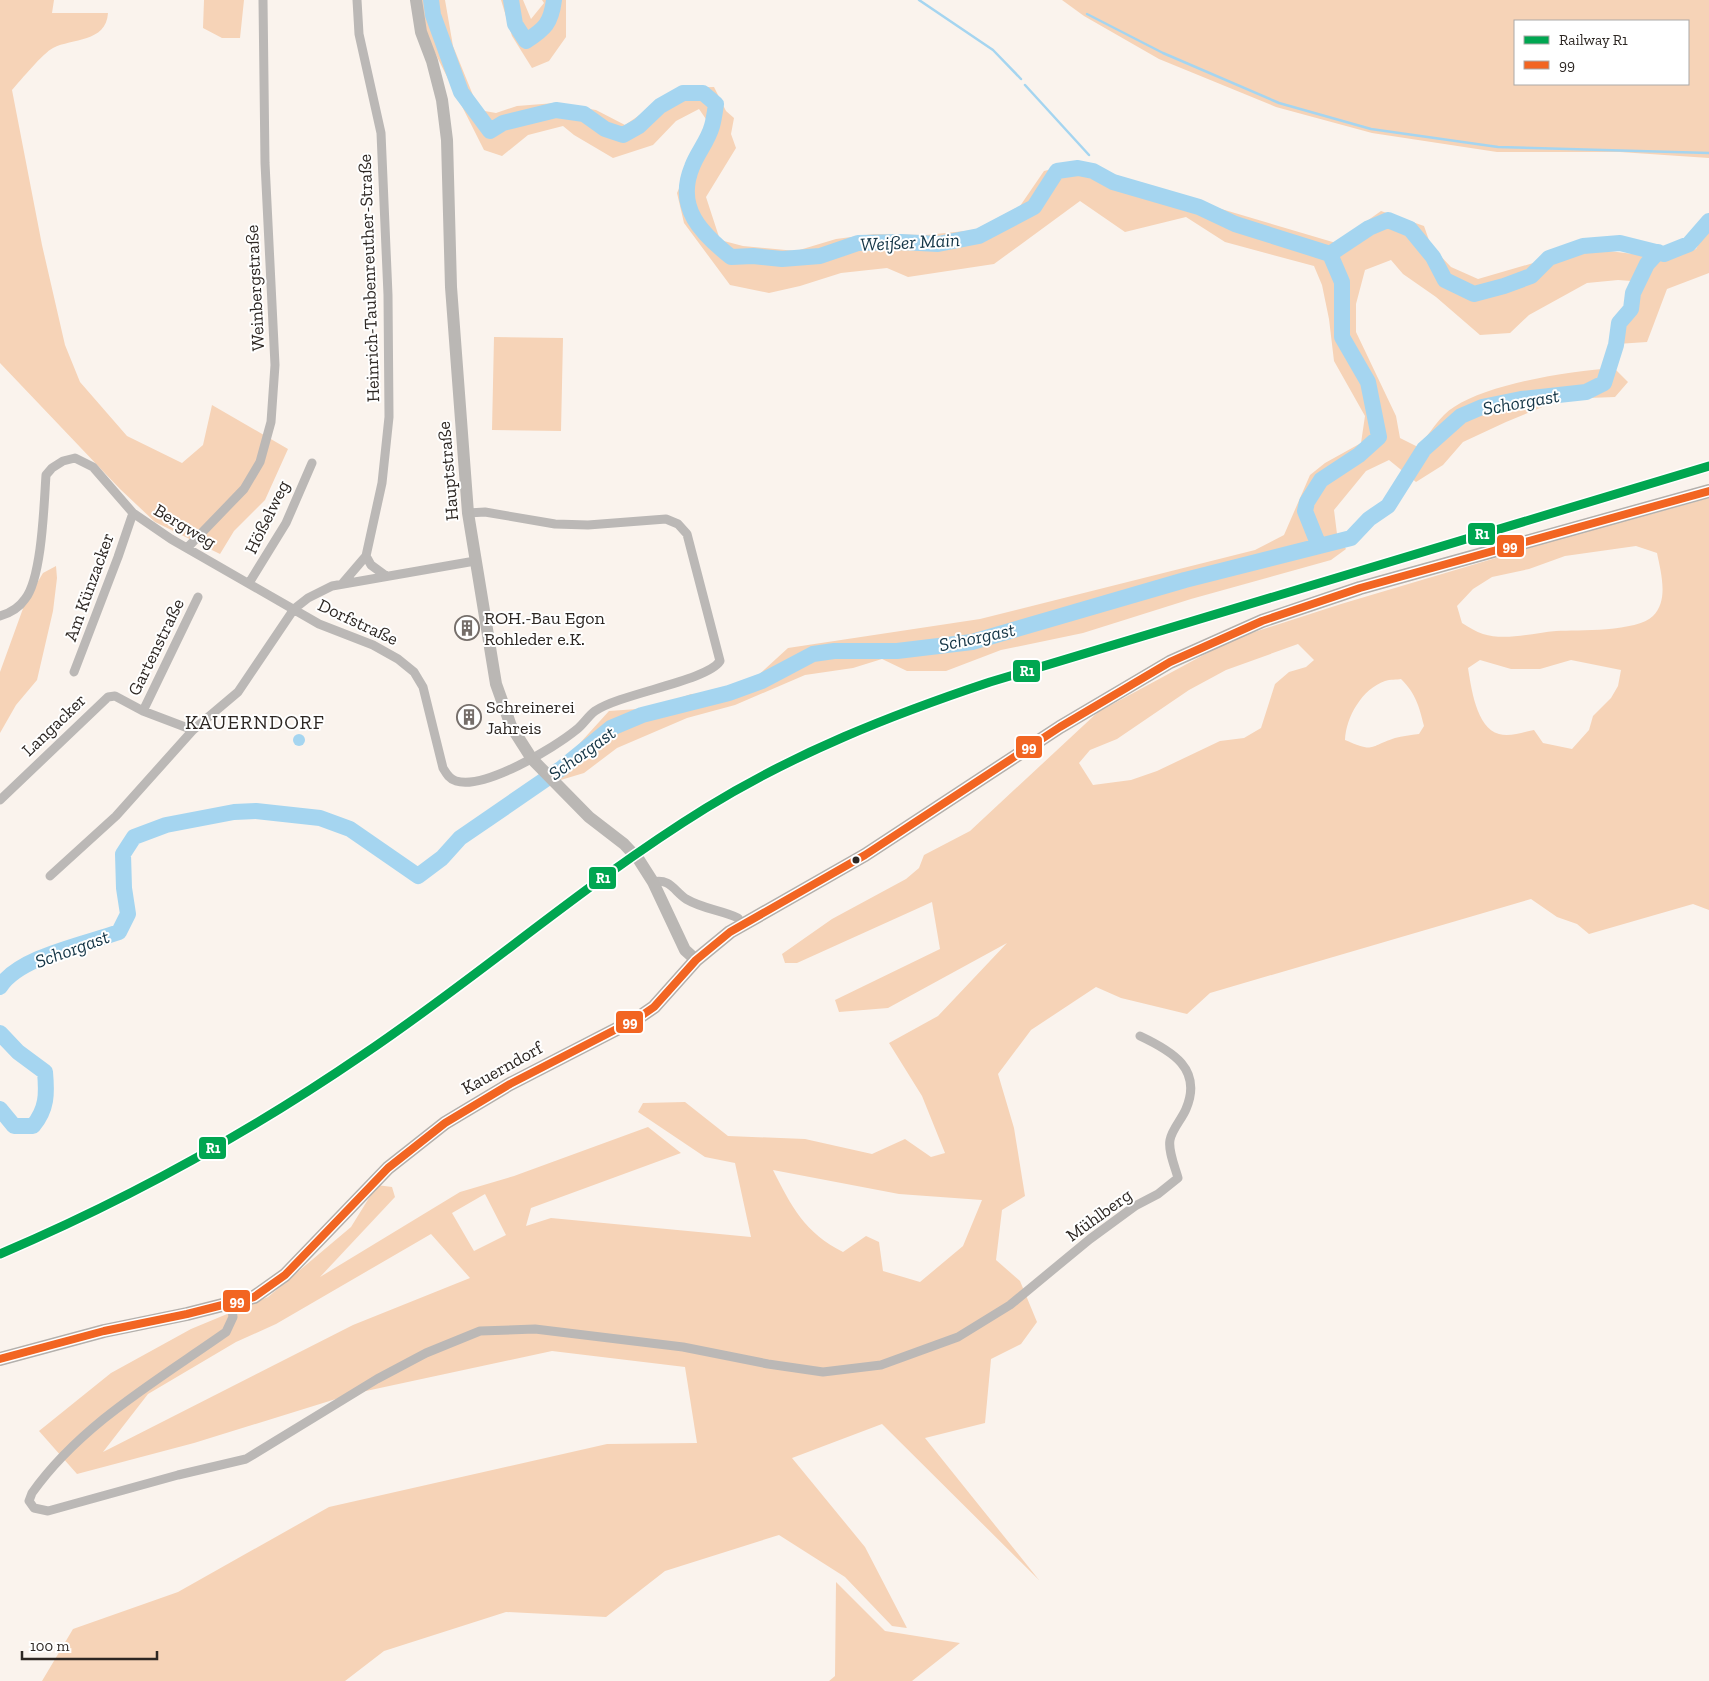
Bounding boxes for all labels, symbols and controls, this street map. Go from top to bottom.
legend [1514,20,1689,85]
text: Railway R1 [1559,31,1628,49]
text: 99 [1559,56,1575,74]
street label: Heinrich-Taubenreuther-Straße [354,153,384,403]
street label: Weinbergstraße [241,224,269,352]
water label: Weißer Main [859,228,961,256]
water label: Schorgast [1481,384,1562,420]
street label: Hauptstraße [433,420,463,522]
street label: Hößelweg [240,477,294,557]
street label: Bergweg [150,499,220,553]
line badge: R1 [1467,522,1496,546]
text: R1 [1475,526,1490,543]
street label: Am Künzacker [59,530,119,644]
line badge: 99 [1496,534,1525,558]
text: 99 [1503,538,1518,555]
street label: Dorfstraße [314,594,402,650]
street label: Gartenstraße [123,595,189,699]
place label: ROH.-Bau Egon Rohleder e.K. [484,607,606,650]
building icon: ROH.-Bau Egon Rohleder e.K. [454,615,480,641]
water label: Schorgast [937,618,1018,656]
line badge: R1 [1012,659,1041,683]
text: R1 [1020,663,1035,680]
street label: Langacker [17,689,91,761]
place label: Schreinerei Jahreis [486,696,575,739]
building icon: Schreinerei Jahreis [456,704,482,730]
district label: KAUERNDORF [185,710,325,734]
water label: Schorgast [544,721,620,785]
line badge: 99 [1015,735,1043,759]
text: 99 [1022,739,1037,756]
unlabelled marker [851,855,861,865]
line badge: R1 [588,866,617,890]
text: R1 [596,870,611,887]
water label: Schorgast [32,925,113,973]
line badge: 99 [615,1010,644,1034]
text: 99 [623,1014,638,1031]
street label: Kauerndorf [458,1036,547,1099]
line badge: R1 [198,1136,227,1160]
text: R1 [206,1140,221,1157]
street label: Mühlberg [1062,1184,1136,1246]
line badge: 99 [222,1289,251,1313]
text: 99 [230,1293,245,1310]
scale bar [22,1628,158,1660]
text: 100 m [30,1637,69,1655]

